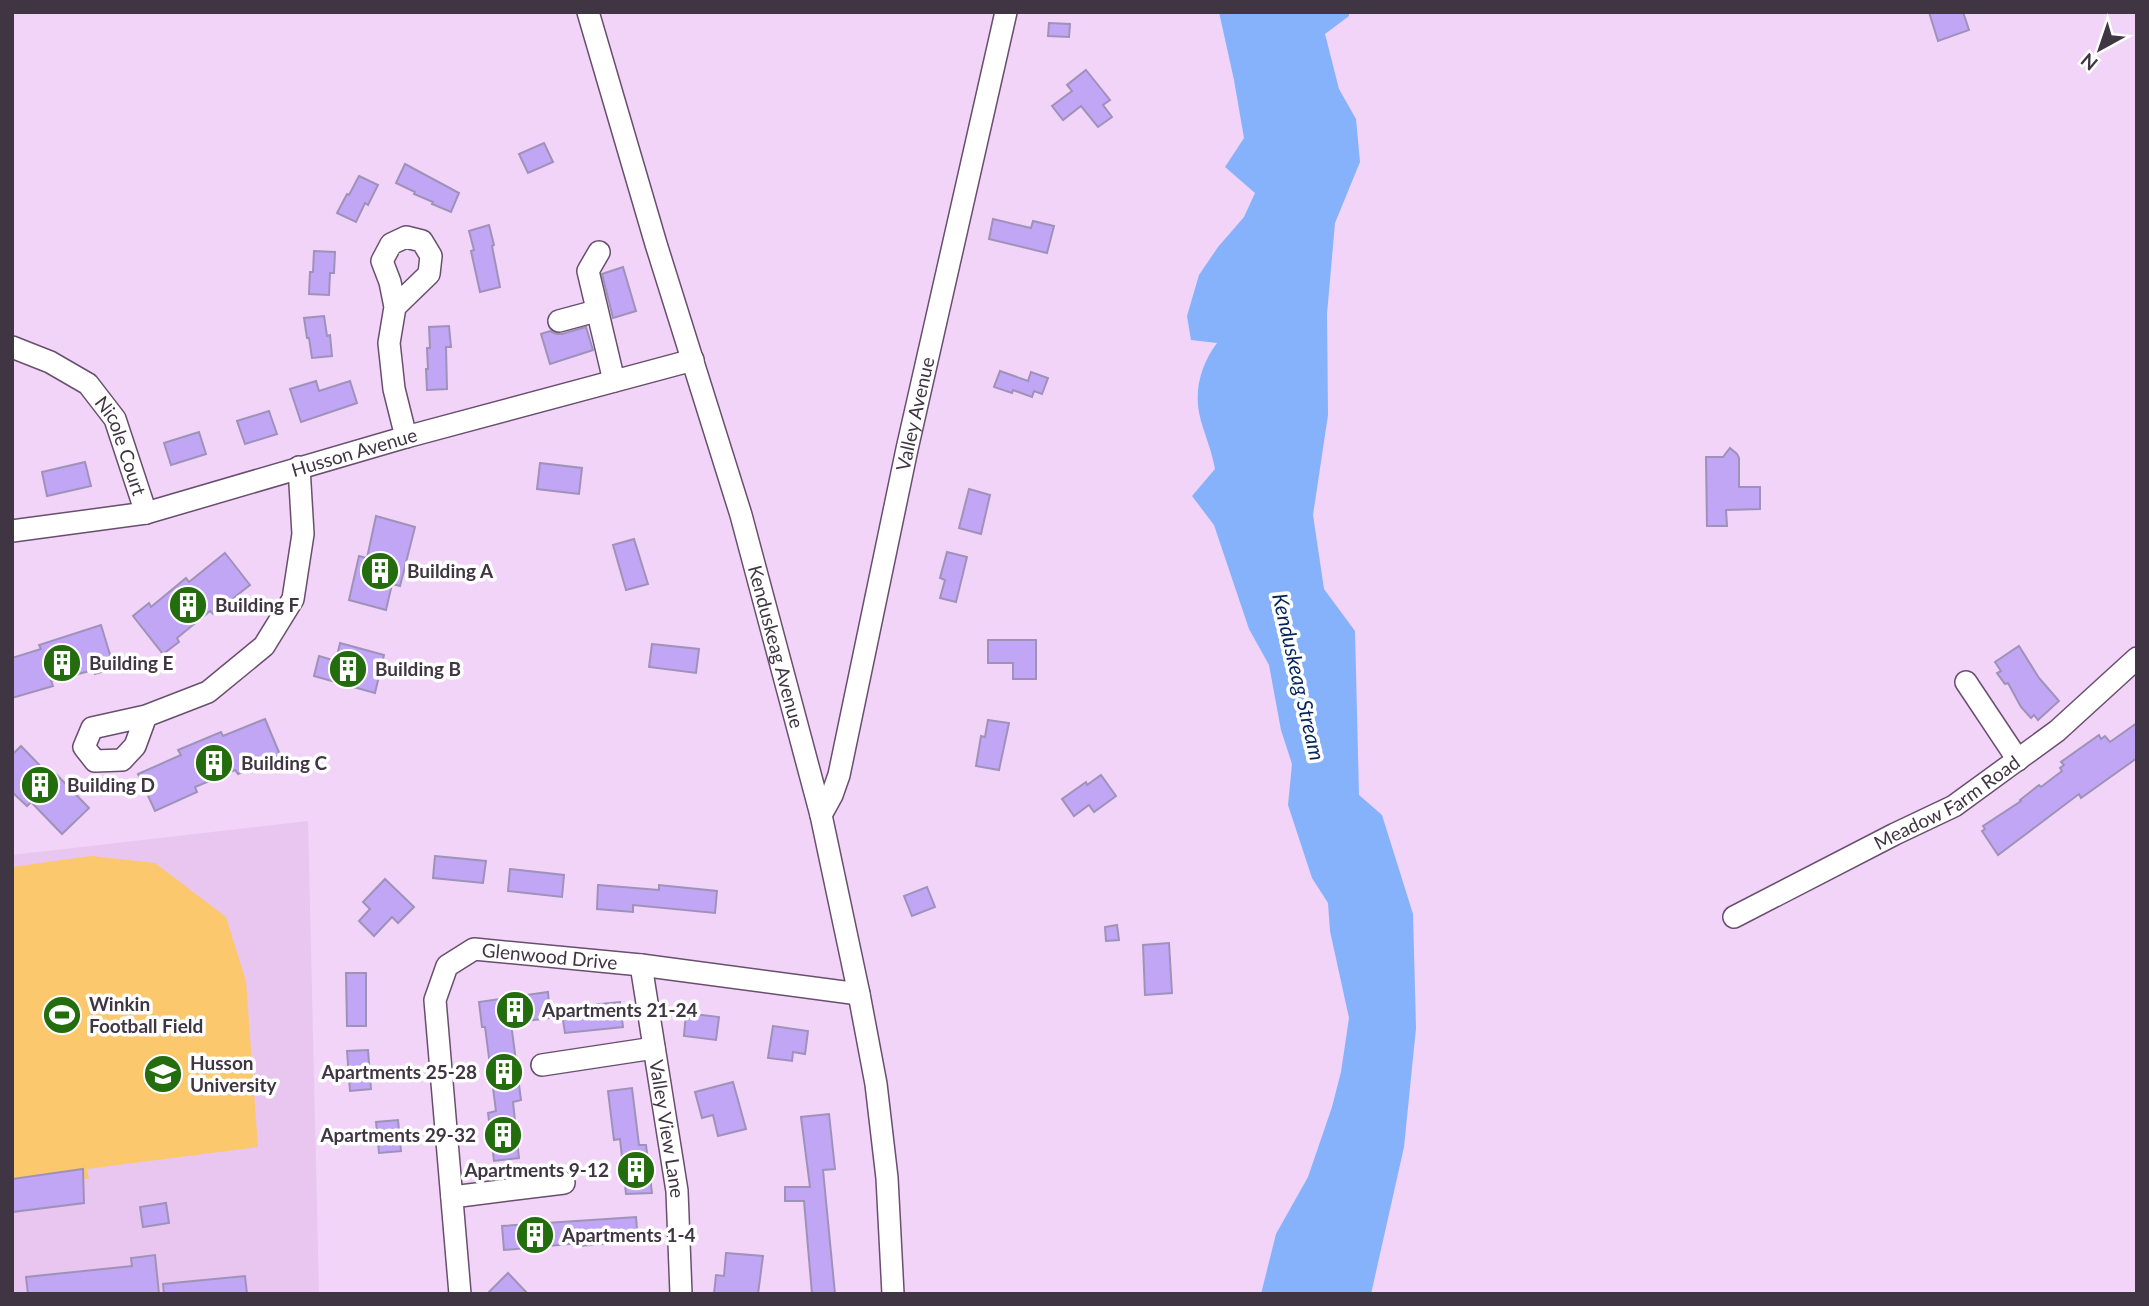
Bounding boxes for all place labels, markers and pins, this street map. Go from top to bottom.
building icon: Building A [359,550,401,592]
place label: Building A [407,559,494,582]
building icon: Building F [167,584,209,626]
place label: Building F [215,593,300,616]
building icon: Building E [41,642,83,684]
building icon: Building B [327,648,369,690]
place label: Building E [89,651,174,674]
place label: Building B [375,657,461,680]
building icon: Building C [193,742,235,784]
place label: Building C [241,751,328,774]
building icon: Building D [19,764,61,806]
place label: Building D [67,773,155,796]
building icon: Apartments 21-24 [494,989,536,1031]
place label: Winkin Football Field [89,992,203,1037]
sports icon: Winkin Football Field [41,994,83,1036]
place label: Apartments 21-24 [541,998,698,1021]
place label: Husson University [190,1051,278,1096]
building icon: Apartments 25-28 [483,1051,525,1093]
school or university icon: Husson University [142,1053,184,1095]
place label: Apartments 25-28 [320,1060,477,1083]
building icon: Apartments 29-32 [482,1114,524,1156]
place label: Apartments 29-32 [319,1123,476,1146]
building icon: Apartments 9-12 [615,1149,657,1191]
place label: Apartments 9-12 [463,1158,609,1181]
building icon: Apartments 1-4 [514,1214,556,1256]
place label: Apartments 1-4 [561,1223,696,1246]

